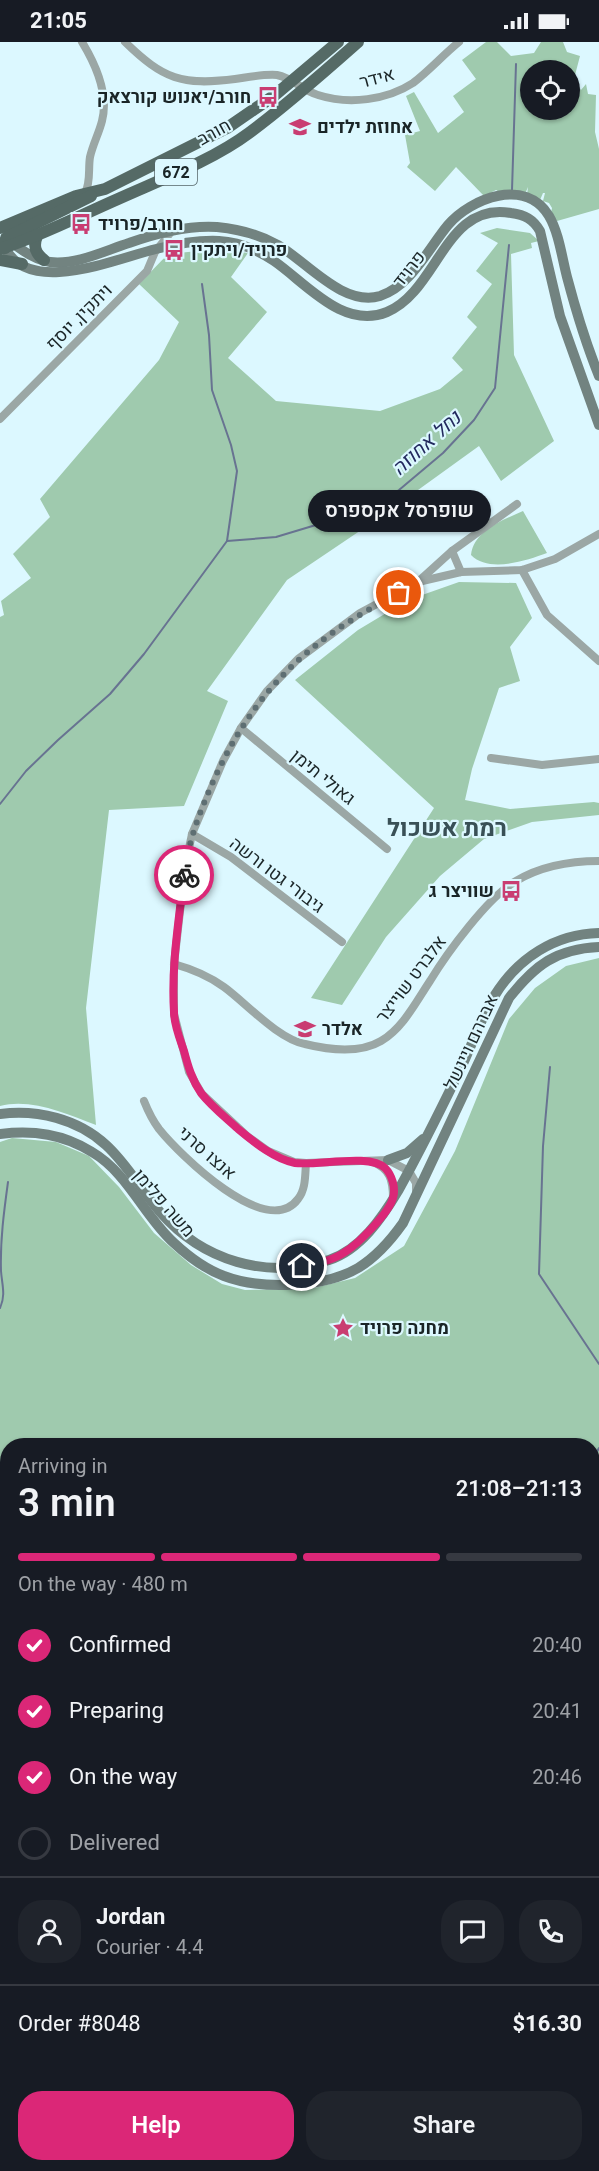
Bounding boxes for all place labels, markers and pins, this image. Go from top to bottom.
place label: חורב/יאנוש קורצאק [97,84,251,111]
bus stop icon: חורב/יאנוש קורצאק [256,85,280,109]
place label: אחוזת ילדים [317,114,413,141]
school or university icon: אחוזת ילדים [288,115,312,139]
place label: חורב/פרויד [98,211,183,238]
bus stop icon: חורב/פרויד [69,212,93,236]
place label: פרויד/ויתקין [191,237,287,264]
bus stop icon: פרויד/ויתקין [162,238,186,262]
callout: שופרסל אקספרס [308,491,490,533]
pin [373,567,424,618]
place label: שוויצר ג [429,878,494,905]
bus stop icon: שוויצר ג [499,879,523,903]
place label: אלדר [322,1016,363,1043]
school or university icon: אלדר [293,1017,317,1041]
pin [276,1240,327,1291]
place label: מחנה פרויד [360,1315,449,1342]
place icon: מחנה פרויד [331,1316,355,1340]

